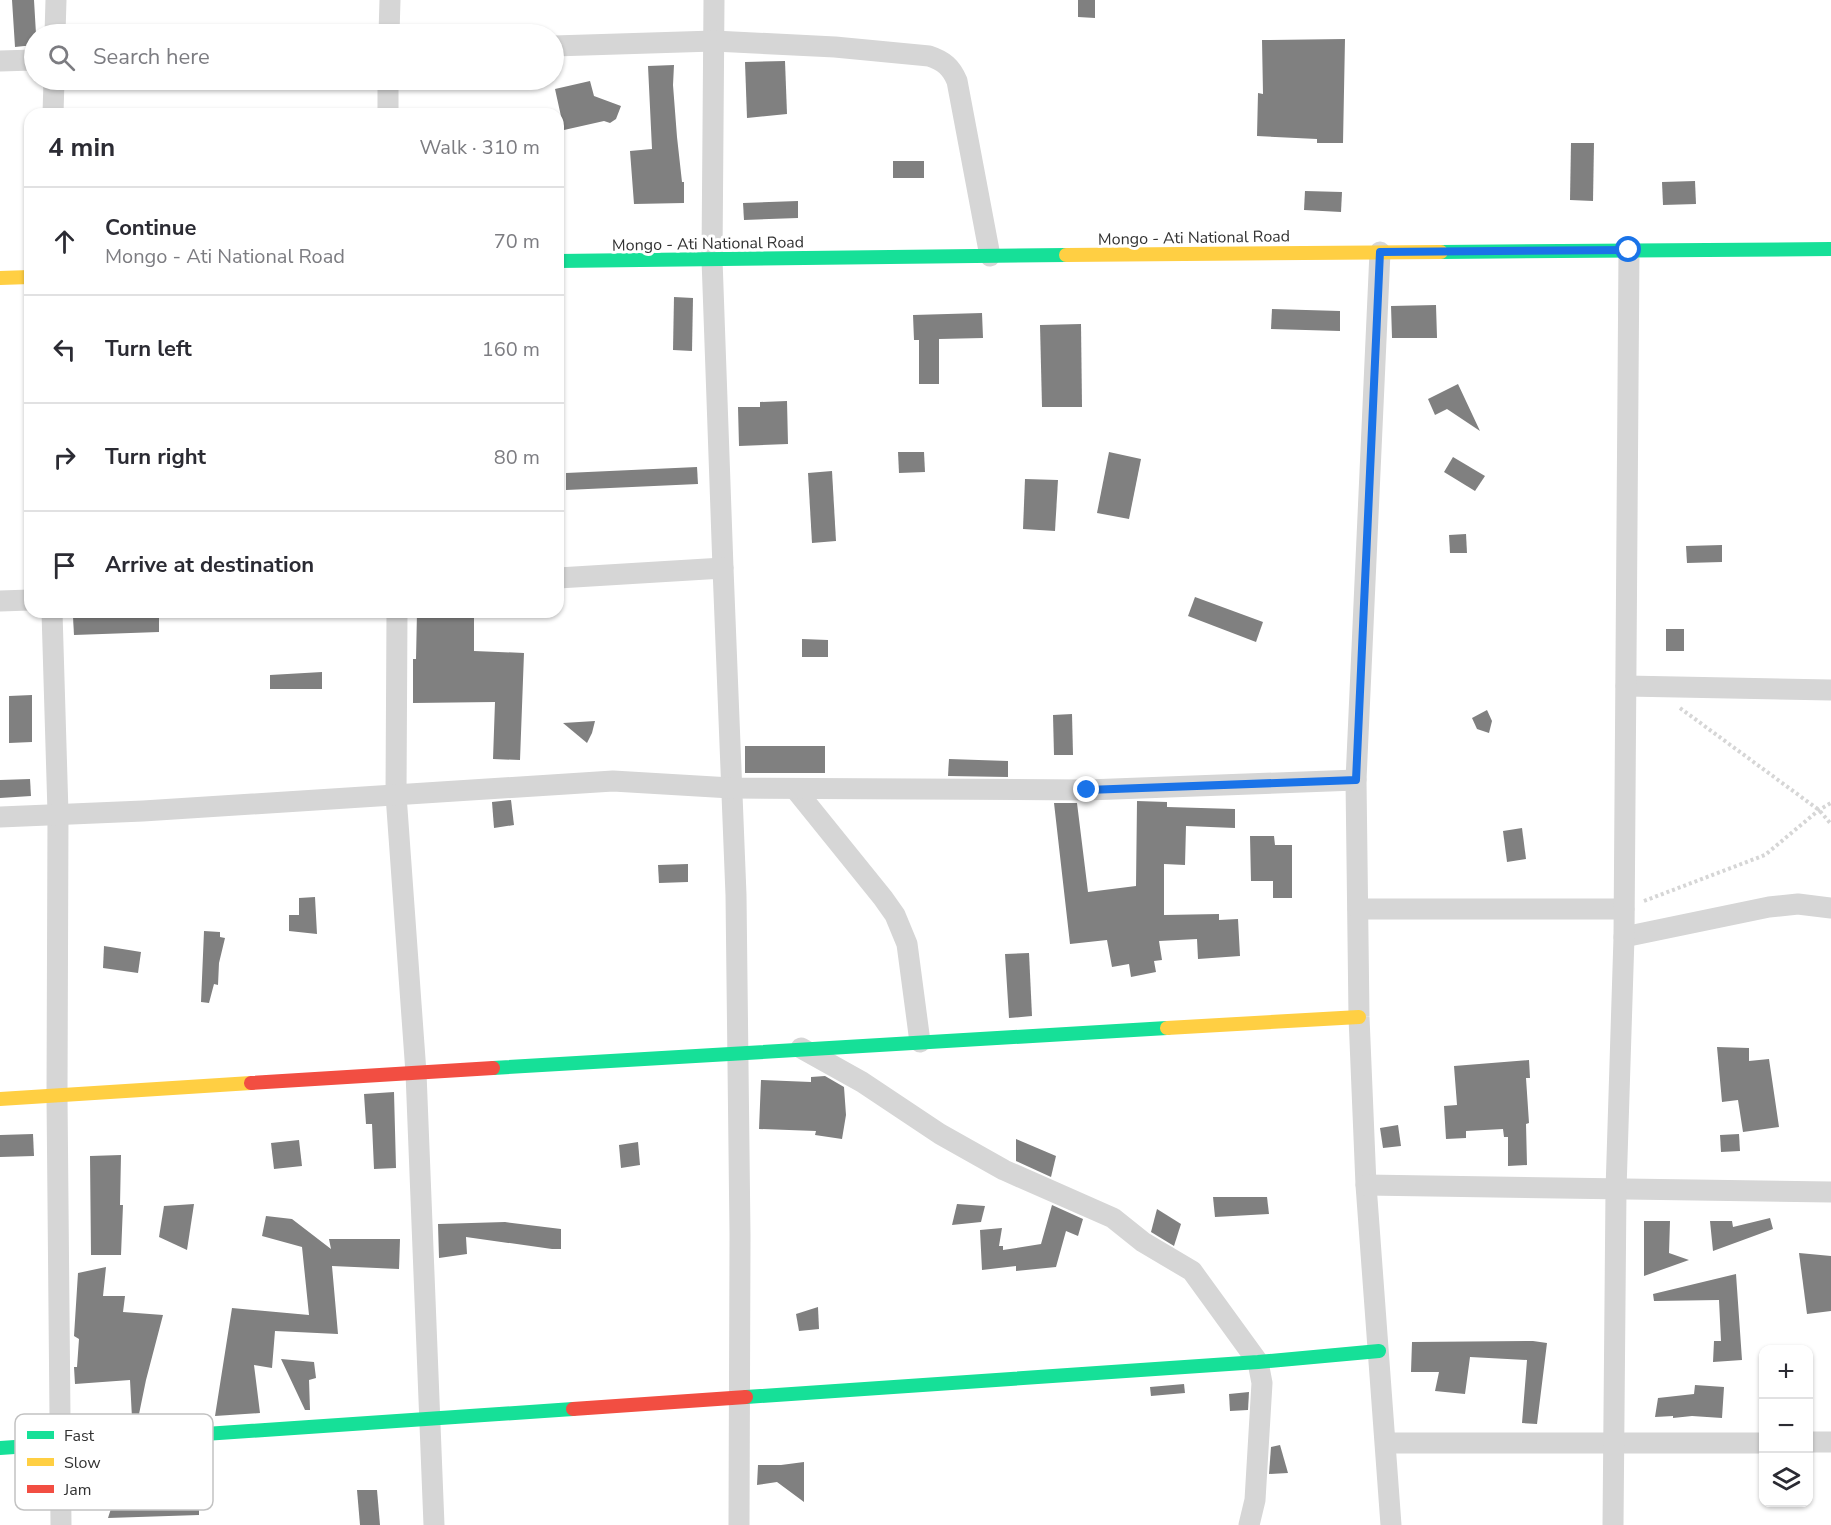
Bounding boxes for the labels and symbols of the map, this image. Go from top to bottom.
street label: Mongo - Ati National Road [1098,225,1290,251]
street label: Mongo - Ati National Road [612,231,804,257]
route start [1615,236,1641,262]
route end [1073,776,1099,802]
legend [15,1414,213,1510]
text: Fast [64,1425,95,1447]
text: Slow [64,1452,101,1474]
text: Jam [63,1479,91,1501]

